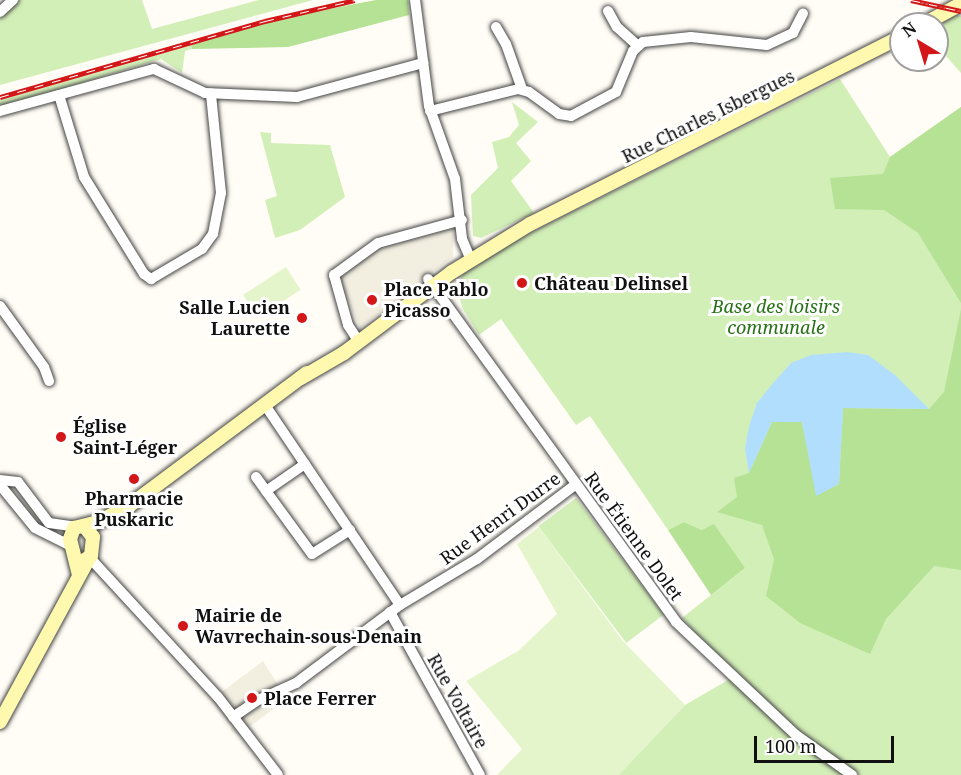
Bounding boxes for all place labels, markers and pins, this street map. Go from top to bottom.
place label: Château Delinsel [534,272,688,294]
marker: Château Delinsel [515,276,529,290]
place label: Place Pablo Picasso [384,279,488,322]
marker: Place Pablo Picasso [365,293,379,307]
place label: Salle Lucien Laurette [179,297,290,340]
marker: Salle Lucien Laurette [295,311,309,325]
place label: Église Saint-Léger [73,416,177,458]
marker: Église Saint-Léger [54,430,68,444]
marker: Pharmacie Puskaric [127,472,141,486]
place label: Pharmacie Puskaric [85,488,183,530]
place label: Mairie de Wavrechain-sous-Denain [195,605,422,648]
marker: Mairie de Wavrechain-sous-Denain [176,619,190,633]
place label: Place Ferrer [264,687,376,709]
marker: Place Ferrer [245,691,259,705]

